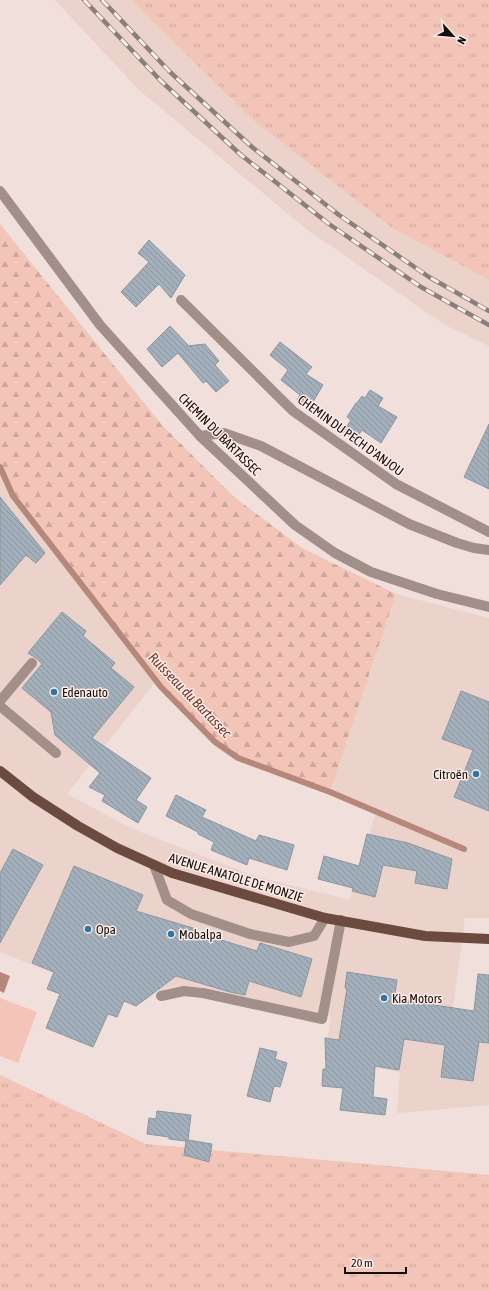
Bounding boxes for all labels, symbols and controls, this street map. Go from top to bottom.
north arrow [433,16,473,56]
text: N [455,35,469,46]
street label: CHEMIN DU BARTASSEC [175,390,264,479]
street label: CHEMIN DU PECH D'ANJOU [295,392,407,479]
water label: Ruisseau du Bartassec [145,649,235,741]
place label: Edenauto [62,685,108,700]
marker: Edenauto [49,687,59,697]
place label: Citroën [433,767,468,782]
marker: Citroën [471,769,481,779]
street label: AVENUE ANATOLE DE MONZIE [167,850,305,905]
place label: Opa [96,922,116,937]
marker: Opa [83,924,93,934]
place label: Mobalpa [179,927,222,942]
marker: Mobalpa [166,929,176,939]
place label: Kia Motors [392,991,443,1006]
marker: Kia Motors [379,993,389,1003]
scale bar [345,1249,406,1275]
text: 20 m [351,1256,373,1270]

